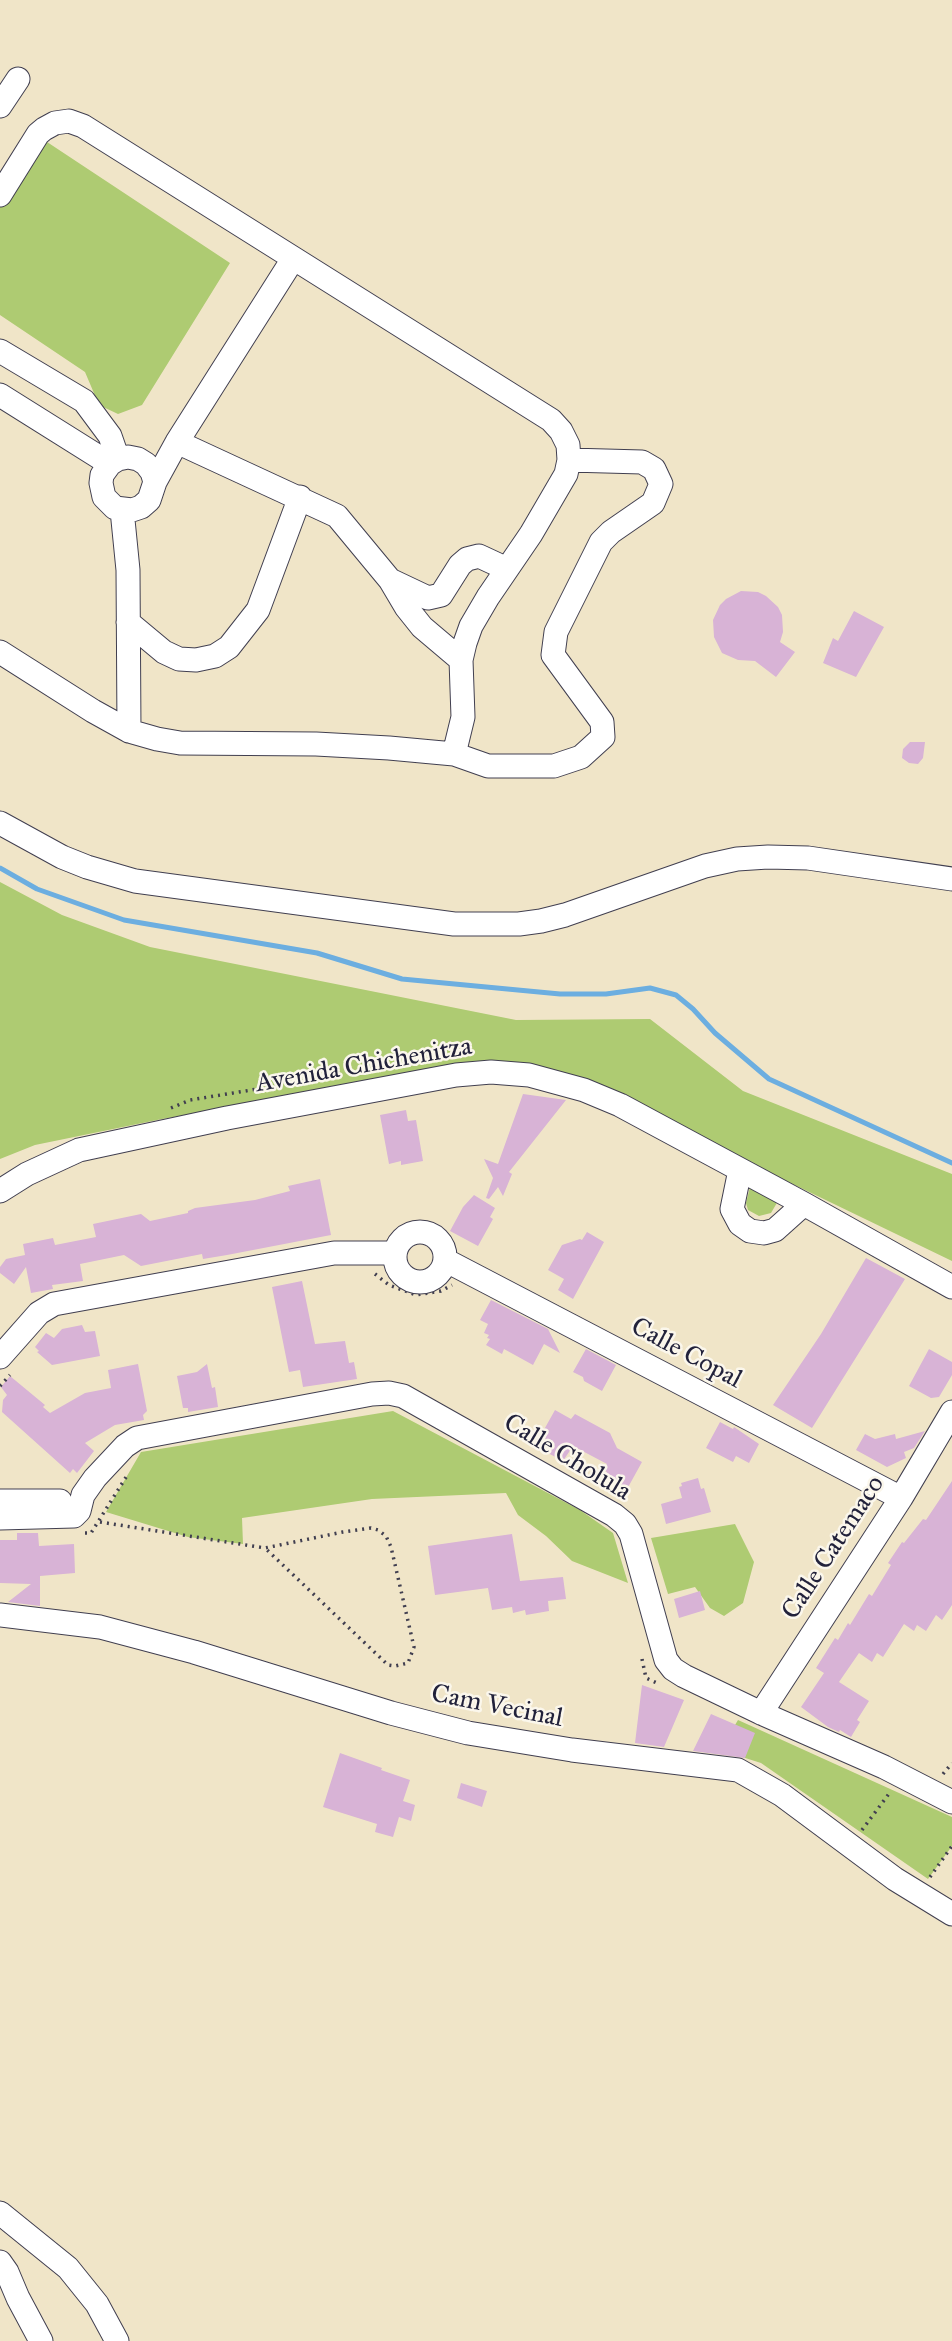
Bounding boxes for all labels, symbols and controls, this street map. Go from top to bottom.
street label: Avenida Chichenitza [254,1032,474,1100]
street label: Calle Copal [625,1312,747,1396]
street label: Calle Cholula [498,1408,636,1508]
street label: Calle Catemaco [776,1470,892,1626]
street label: Cam Vecinal [429,1679,565,1735]

